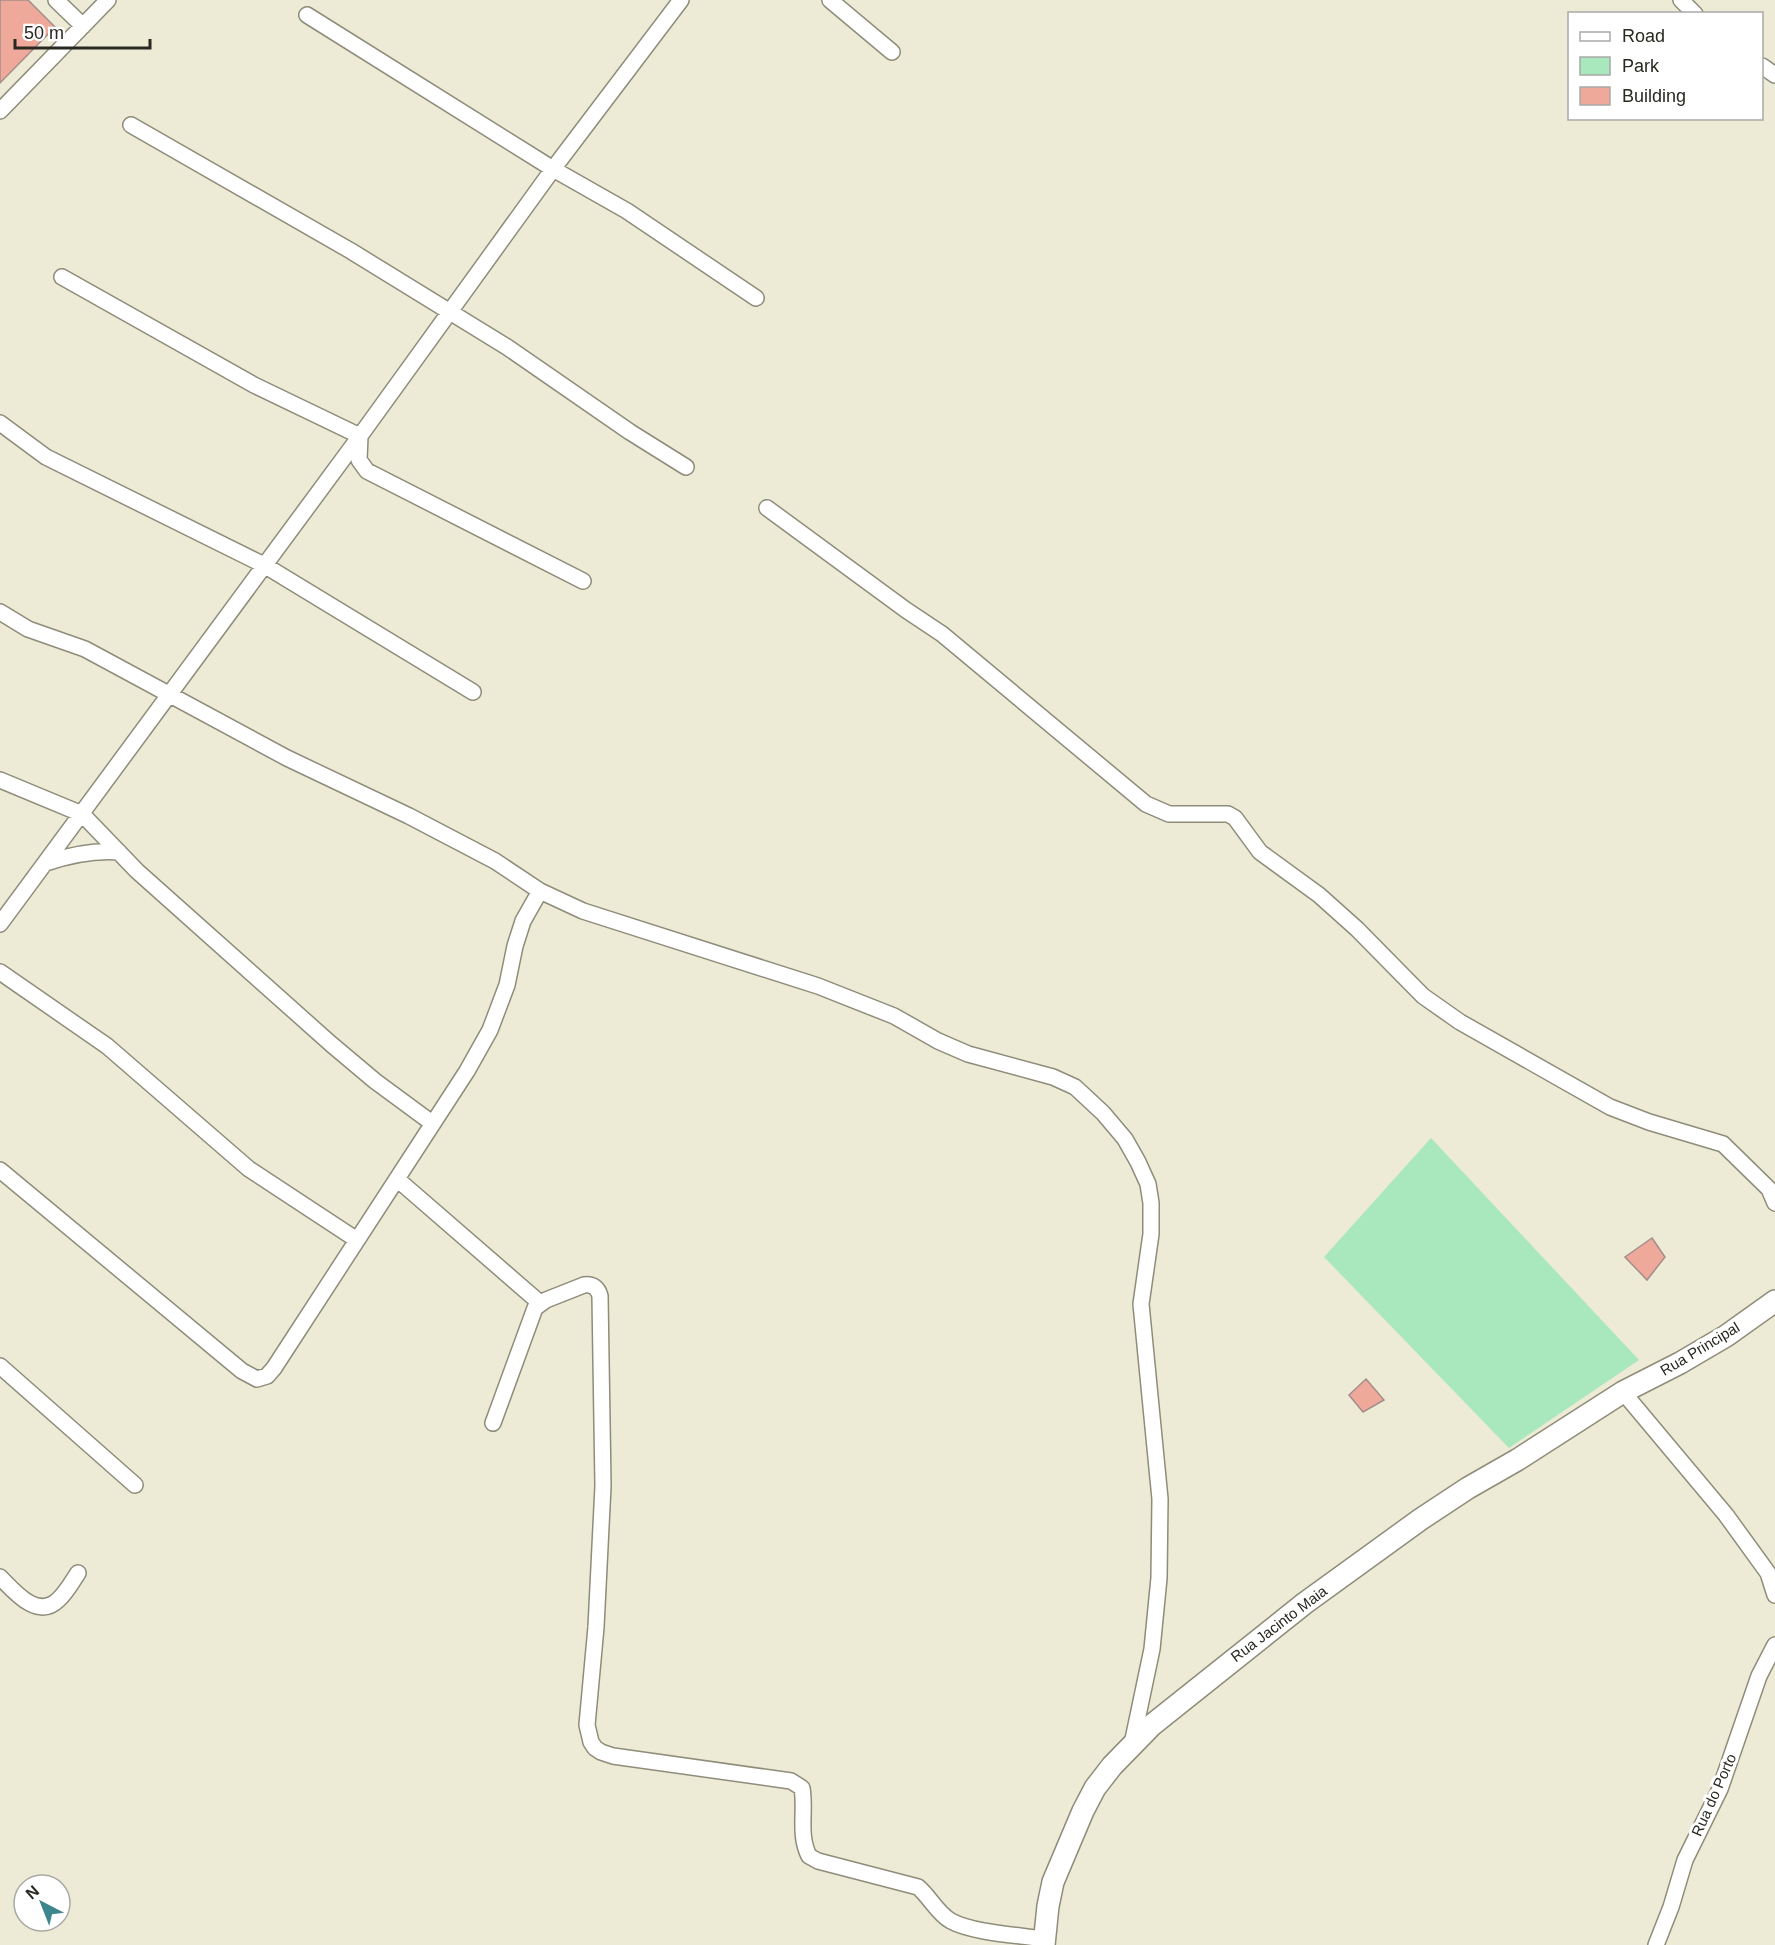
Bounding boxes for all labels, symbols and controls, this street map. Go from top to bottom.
scale bar [15,12,150,50]
legend [1568,12,1763,120]
text: 50 m [24,23,64,43]
text: Road [1622,26,1665,46]
text: Park [1622,56,1660,76]
text: Building [1622,86,1686,106]
street label: Rua Principal [1657,1318,1742,1379]
street label: Rua Jacinto Maia [1227,1582,1331,1665]
street label: Rua do Porto [1688,1751,1739,1839]
north arrow [12,1873,72,1933]
text: N [22,1882,42,1902]

